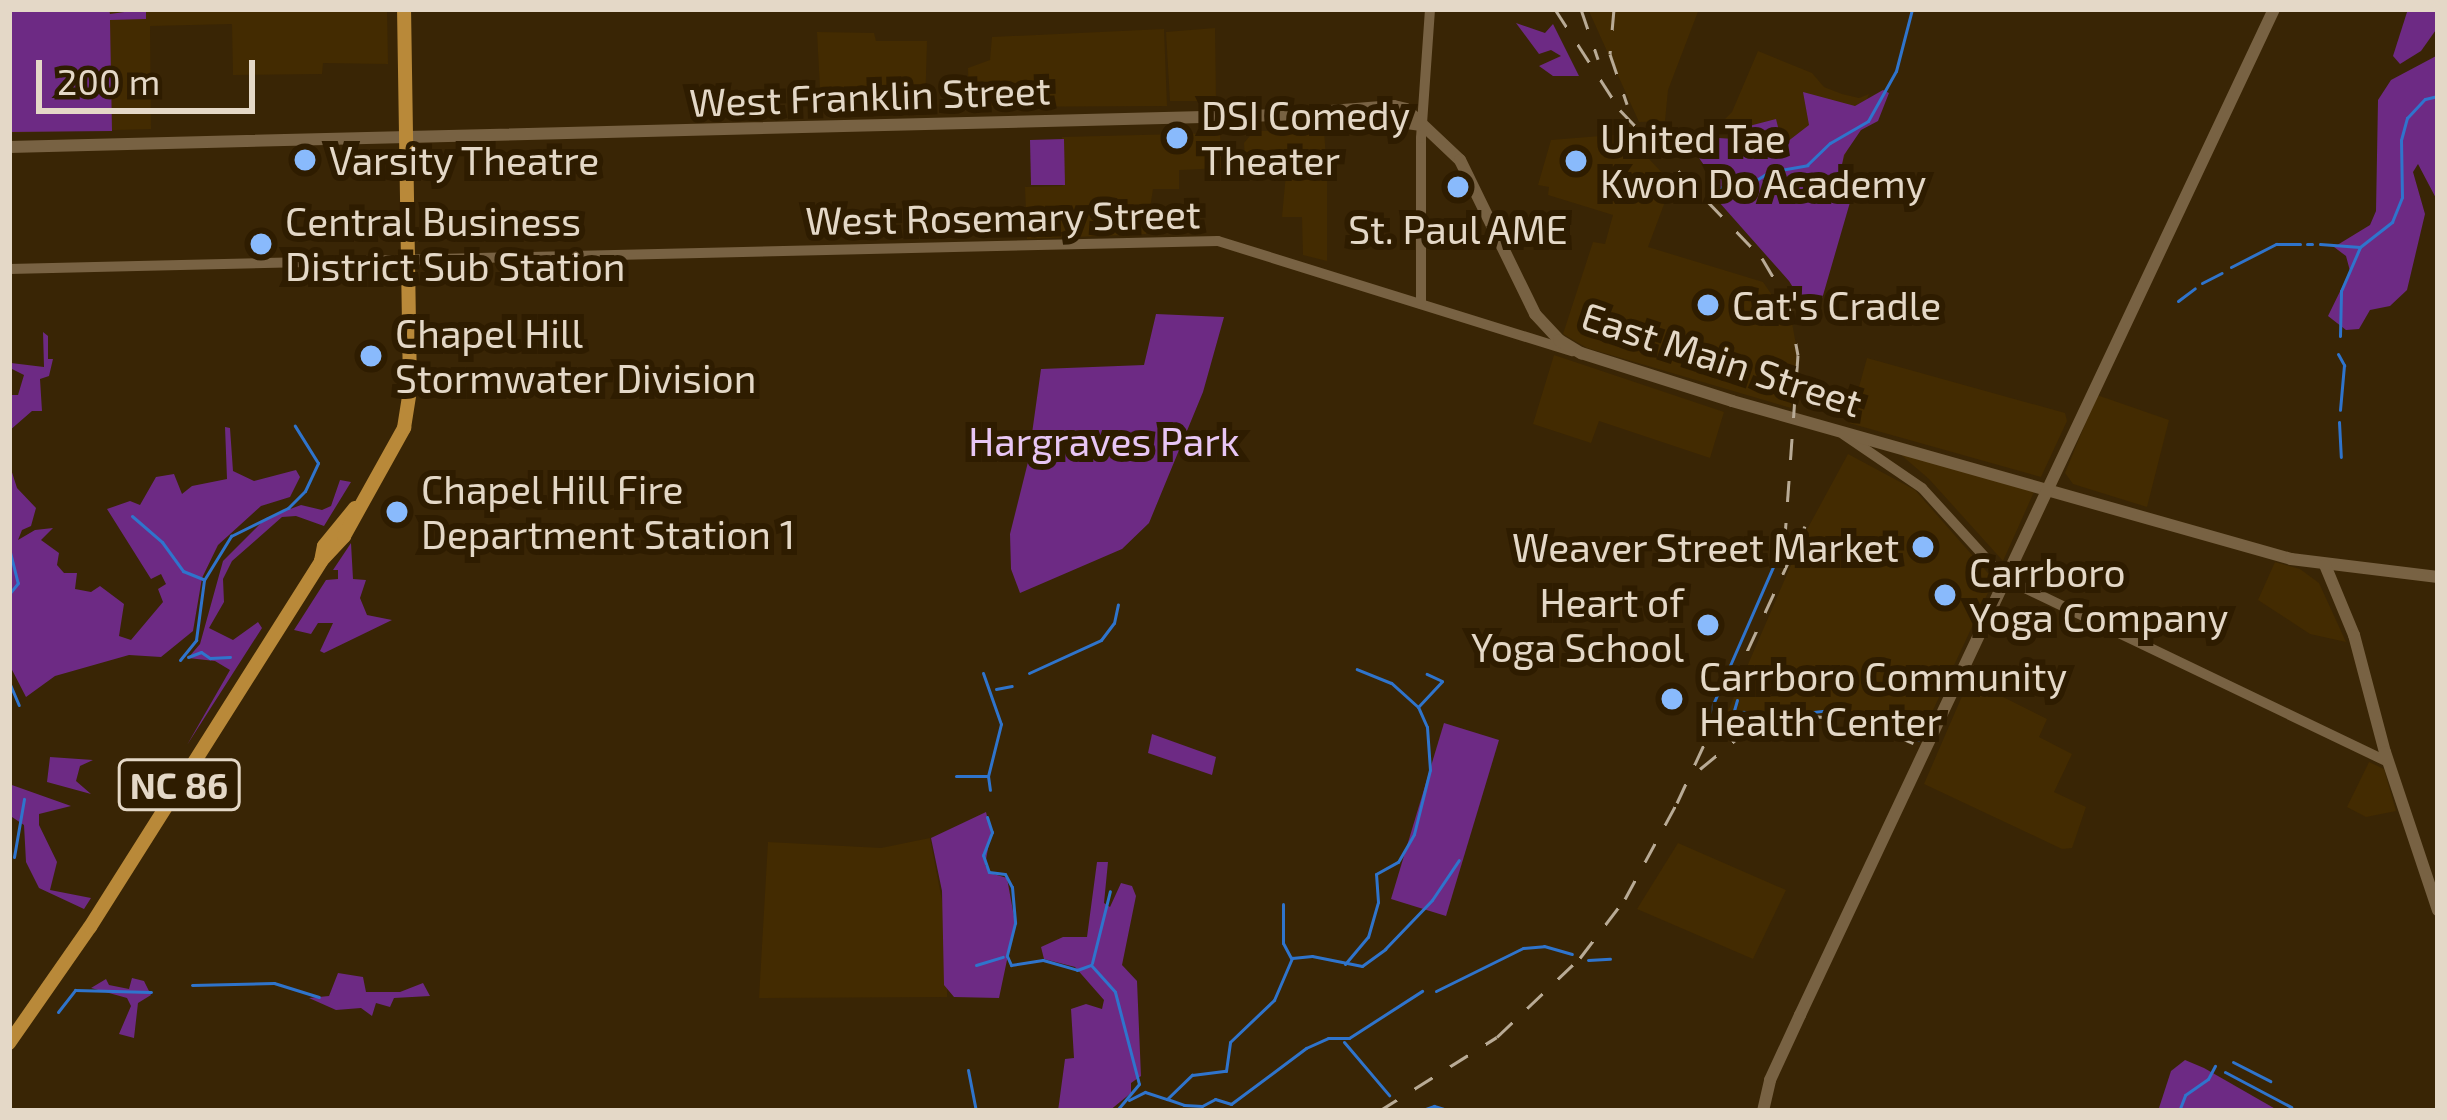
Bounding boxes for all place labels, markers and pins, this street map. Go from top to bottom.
place label: DSI Comedy Theater [1201,93,1410,184]
place label: United Tae Kwon Do Academy [1600,116,1927,207]
marker: DSI Comedy Theater [1164,125,1190,151]
place label: Varsity Theatre [329,137,601,183]
marker: Varsity Theatre [292,147,318,173]
marker: United Tae Kwon Do Academy [1563,148,1589,174]
marker: St. Paul AME [1445,174,1471,200]
place label: Central Business District Sub Station [285,199,625,290]
place label: St. Paul AME [1347,206,1569,252]
marker: Central Business District Sub Station [248,231,274,257]
place label: Cat's Cradle [1732,282,1941,328]
marker: Cat's Cradle [1695,292,1721,318]
place label: Chapel Hill Stormwater Division [395,311,757,402]
marker: Chapel Hill Stormwater Division [358,343,384,369]
place label: Chapel Hill Fire Department Station 1 [421,467,795,558]
marker: Chapel Hill Fire Department Station 1 [384,499,410,525]
place label: Weaver Street Market [1511,524,1899,570]
marker: Weaver Street Market [1910,534,1936,560]
place label: Carrboro Yoga Company [1969,550,2228,641]
place label: Heart of Yoga School [1471,580,1684,671]
marker: Carrboro Yoga Company [1932,582,1958,608]
marker: Heart of Yoga School [1695,612,1721,638]
place label: Carrboro Community Health Center [1699,654,2067,745]
marker: Carrboro Community Health Center [1656,683,1688,715]

